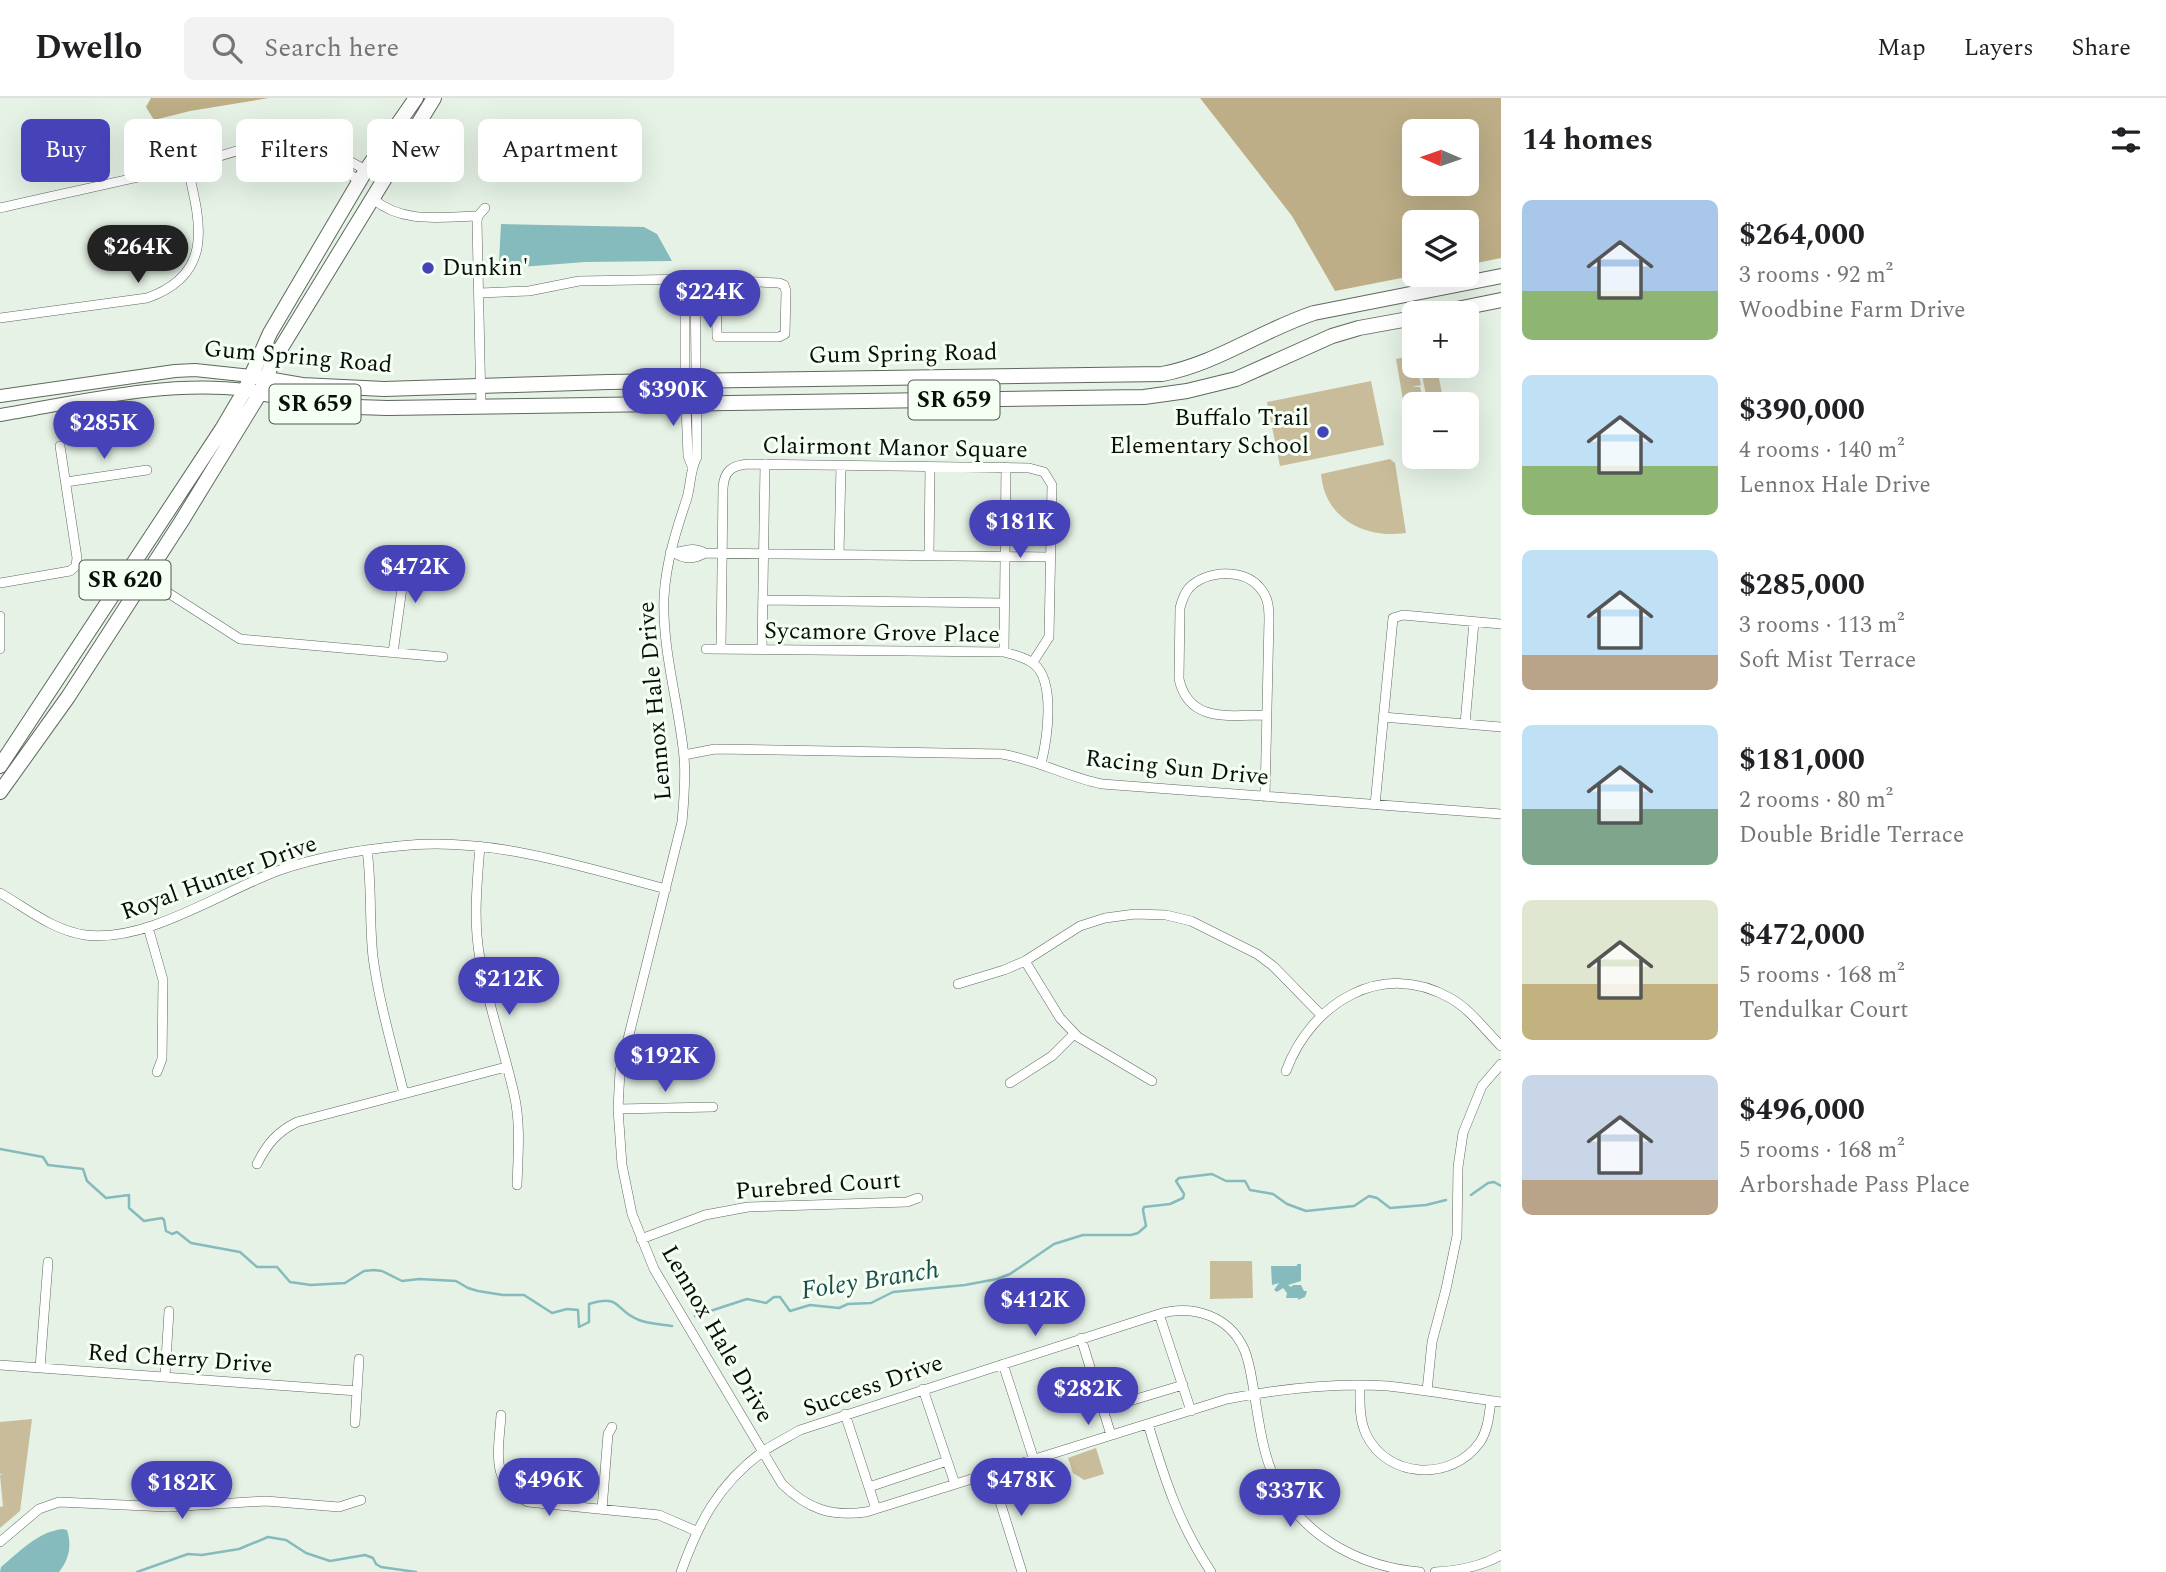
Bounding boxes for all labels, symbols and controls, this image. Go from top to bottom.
search box [184,17,674,80]
text: Dwello [35,23,142,73]
text: Search here [264,28,399,68]
icon: search [208,29,246,67]
text: Map [1877,30,1926,66]
text: Layers [1964,30,2034,66]
text: Share [2072,30,2131,66]
text: 14 homes [1522,117,1653,163]
chip: Buy [21,119,110,182]
chip: Rent [124,119,222,182]
chip: Filters [236,119,353,182]
chip: New [367,119,464,182]
chip: Apartment [478,119,642,182]
north arrow [1402,119,1479,196]
map controls [1402,119,1479,469]
icon: filters [2107,121,2145,159]
button: layers [1402,210,1479,287]
text: $264,000 [1739,212,1865,258]
pin: $264K [89,226,187,285]
icon: home [1578,228,1662,312]
text: $264K [103,230,173,265]
place label: Dunkin' [442,250,528,286]
text: 3 rooms · 92 m² [1739,258,1893,293]
marker: Dunkin' [420,260,436,276]
pin: $224K [661,271,759,330]
text: $224K [675,275,745,310]
text: Woodbine Farm Drive [1739,293,1965,328]
button: + [1402,301,1479,378]
street label: Gum Spring Road [202,331,394,383]
street label: Gum Spring Road [808,334,998,374]
pin: $390K [624,368,722,428]
text: $390K [638,373,708,408]
road number: SR 659 [908,380,1000,420]
road number: SR 659 [270,384,360,424]
text: $390,000 [1739,387,1865,433]
button: − [1402,392,1479,469]
place label: Buffalo Trail Elementary School [1109,400,1309,464]
pin: $285K [55,402,153,461]
icon: home [1578,403,1662,487]
text: $285K [69,406,139,441]
marker: Buffalo Trail Elementary School [1315,424,1331,440]
street label: Clairmont Manor Square [762,428,1028,468]
text: 4 rooms · 140 m² [1739,433,1905,468]
text: Lennox Hale Drive [1739,468,1931,503]
pin: $181K [971,500,1069,560]
text: $181K [985,505,1055,540]
pin: $472K [366,546,464,605]
text: $472K [380,550,450,585]
road number: SR 620 [80,560,170,600]
text: $285,000 [1739,562,1865,608]
icon: home [1578,578,1662,662]
street label: Lennox Hale Drive [628,600,682,802]
text: 3 rooms · 113 m² [1739,608,1905,643]
street label: Sycamore Grove Place [764,613,1000,653]
text: Soft Mist Terrace [1739,643,1916,678]
text: $181,000 [1739,737,1865,783]
street label: Racing Sun Drive [1083,740,1271,796]
icon: home [1578,753,1662,837]
text: 2 rooms · 80 m² [1739,783,1893,818]
text: Double Bridle Terrace [1739,818,1964,853]
street label: Royal Hunter Drive [116,826,322,930]
text: $472,000 [1739,912,1865,958]
icon: home [1578,928,1662,1012]
pin: $212K [460,958,558,1017]
text: 5 rooms · 168 m² [1739,958,1905,993]
text: $212K [474,962,544,997]
text: Tendulkar Court [1739,993,1908,1028]
pin: $192K [616,1034,714,1094]
text: $192K [630,1039,700,1074]
text: $496,000 [1739,1087,1865,1133]
icon: home [1578,1103,1662,1187]
text: 5 rooms · 168 m² [1739,1133,1905,1168]
street label: Purebred Court [734,1162,902,1210]
text: Arborshade Pass Place [1739,1168,1970,1203]
street label: Lennox Hale Drive [651,1238,783,1430]
water label: Foley Branch [798,1249,942,1311]
pin: $412K [986,1278,1084,1338]
text: $412K [1000,1283,1070,1318]
street label: Red Cherry Drive [86,1335,274,1383]
street label: Success Drive [798,1345,948,1427]
pin: $282K [1039,1368,1137,1427]
text: $282K [1053,1372,1123,1407]
pin: $496K [500,1458,598,1518]
pin: $478K [972,1458,1070,1518]
pin: $182K [133,1462,231,1521]
text: $496K [514,1463,584,1498]
text: $478K [986,1463,1056,1498]
text: $182K [147,1466,217,1501]
pin: $337K [1241,1470,1339,1529]
text: $337K [1255,1474,1325,1509]

